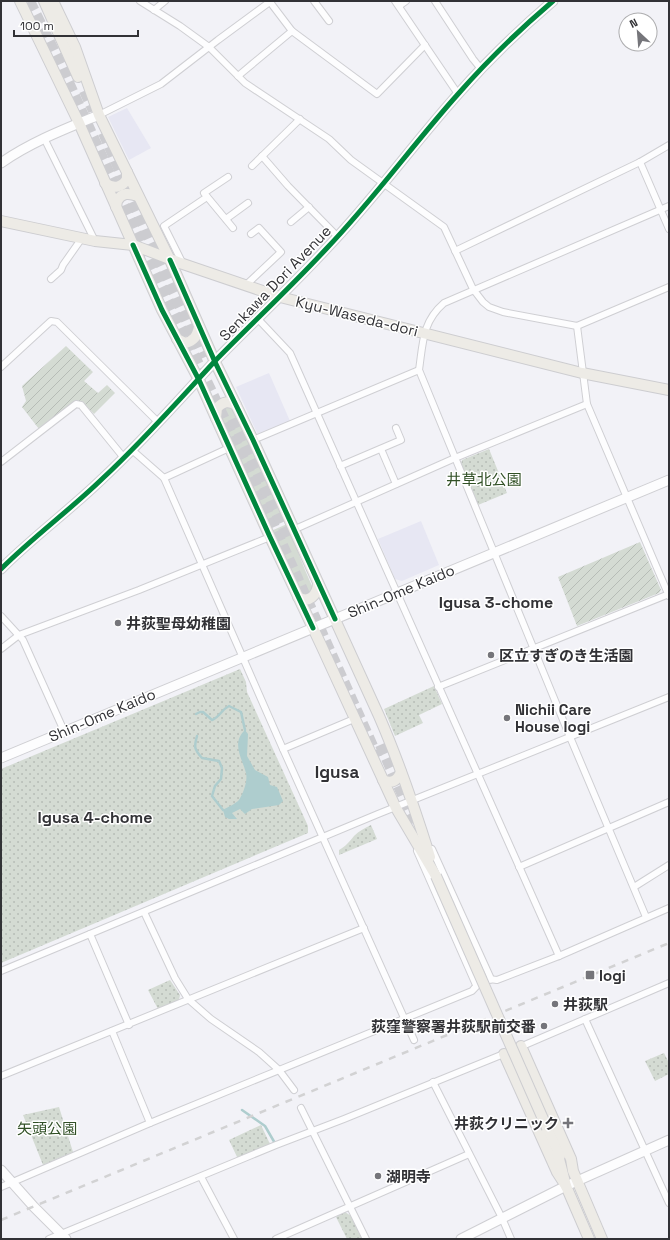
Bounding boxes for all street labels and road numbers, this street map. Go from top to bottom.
street label: Senkawa Dori Avenue [215,221,335,345]
street label: Kyu-Waseda-dori [294,292,420,340]
street label: Shin-Ome Kaido [345,560,457,622]
street label: Shin-Ome Kaido [46,684,158,746]

